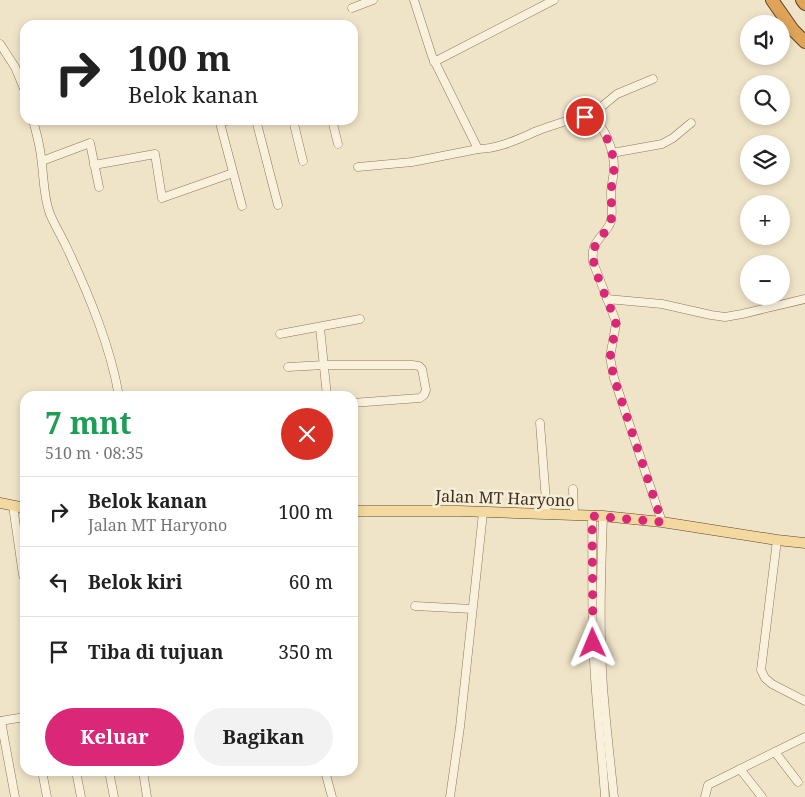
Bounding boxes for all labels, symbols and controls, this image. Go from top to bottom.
map controls [740,15,790,305]
button: sound [740,15,790,65]
text: 100 m [128,34,231,81]
icon: right [45,40,110,105]
button: search [740,75,790,125]
text: Belok kanan [128,79,258,109]
pin [564,96,606,138]
icon: arrive [571,103,599,131]
button: layers [740,135,790,185]
button: + [740,195,790,245]
button: − [740,255,790,305]
text: 7 mnt [45,402,132,443]
button: close [281,408,333,460]
text: 510 m · 08:35 [45,442,144,464]
street label: Jalan MT Haryono [434,485,575,511]
text: Belok kanan [88,488,207,514]
icon: right [45,498,73,526]
text: 100 m [278,499,333,525]
text: Jalan MT Haryono [88,514,227,536]
icon: left [45,568,73,596]
text: Belok kiri [88,569,182,595]
text: 60 m [289,569,333,595]
position arrow [566,616,618,668]
icon: arrive [45,638,73,666]
text: Tiba di tujuan [88,639,223,665]
text: 350 m [278,639,333,665]
button: Keluar [45,708,184,766]
button: Bagikan [194,708,333,766]

